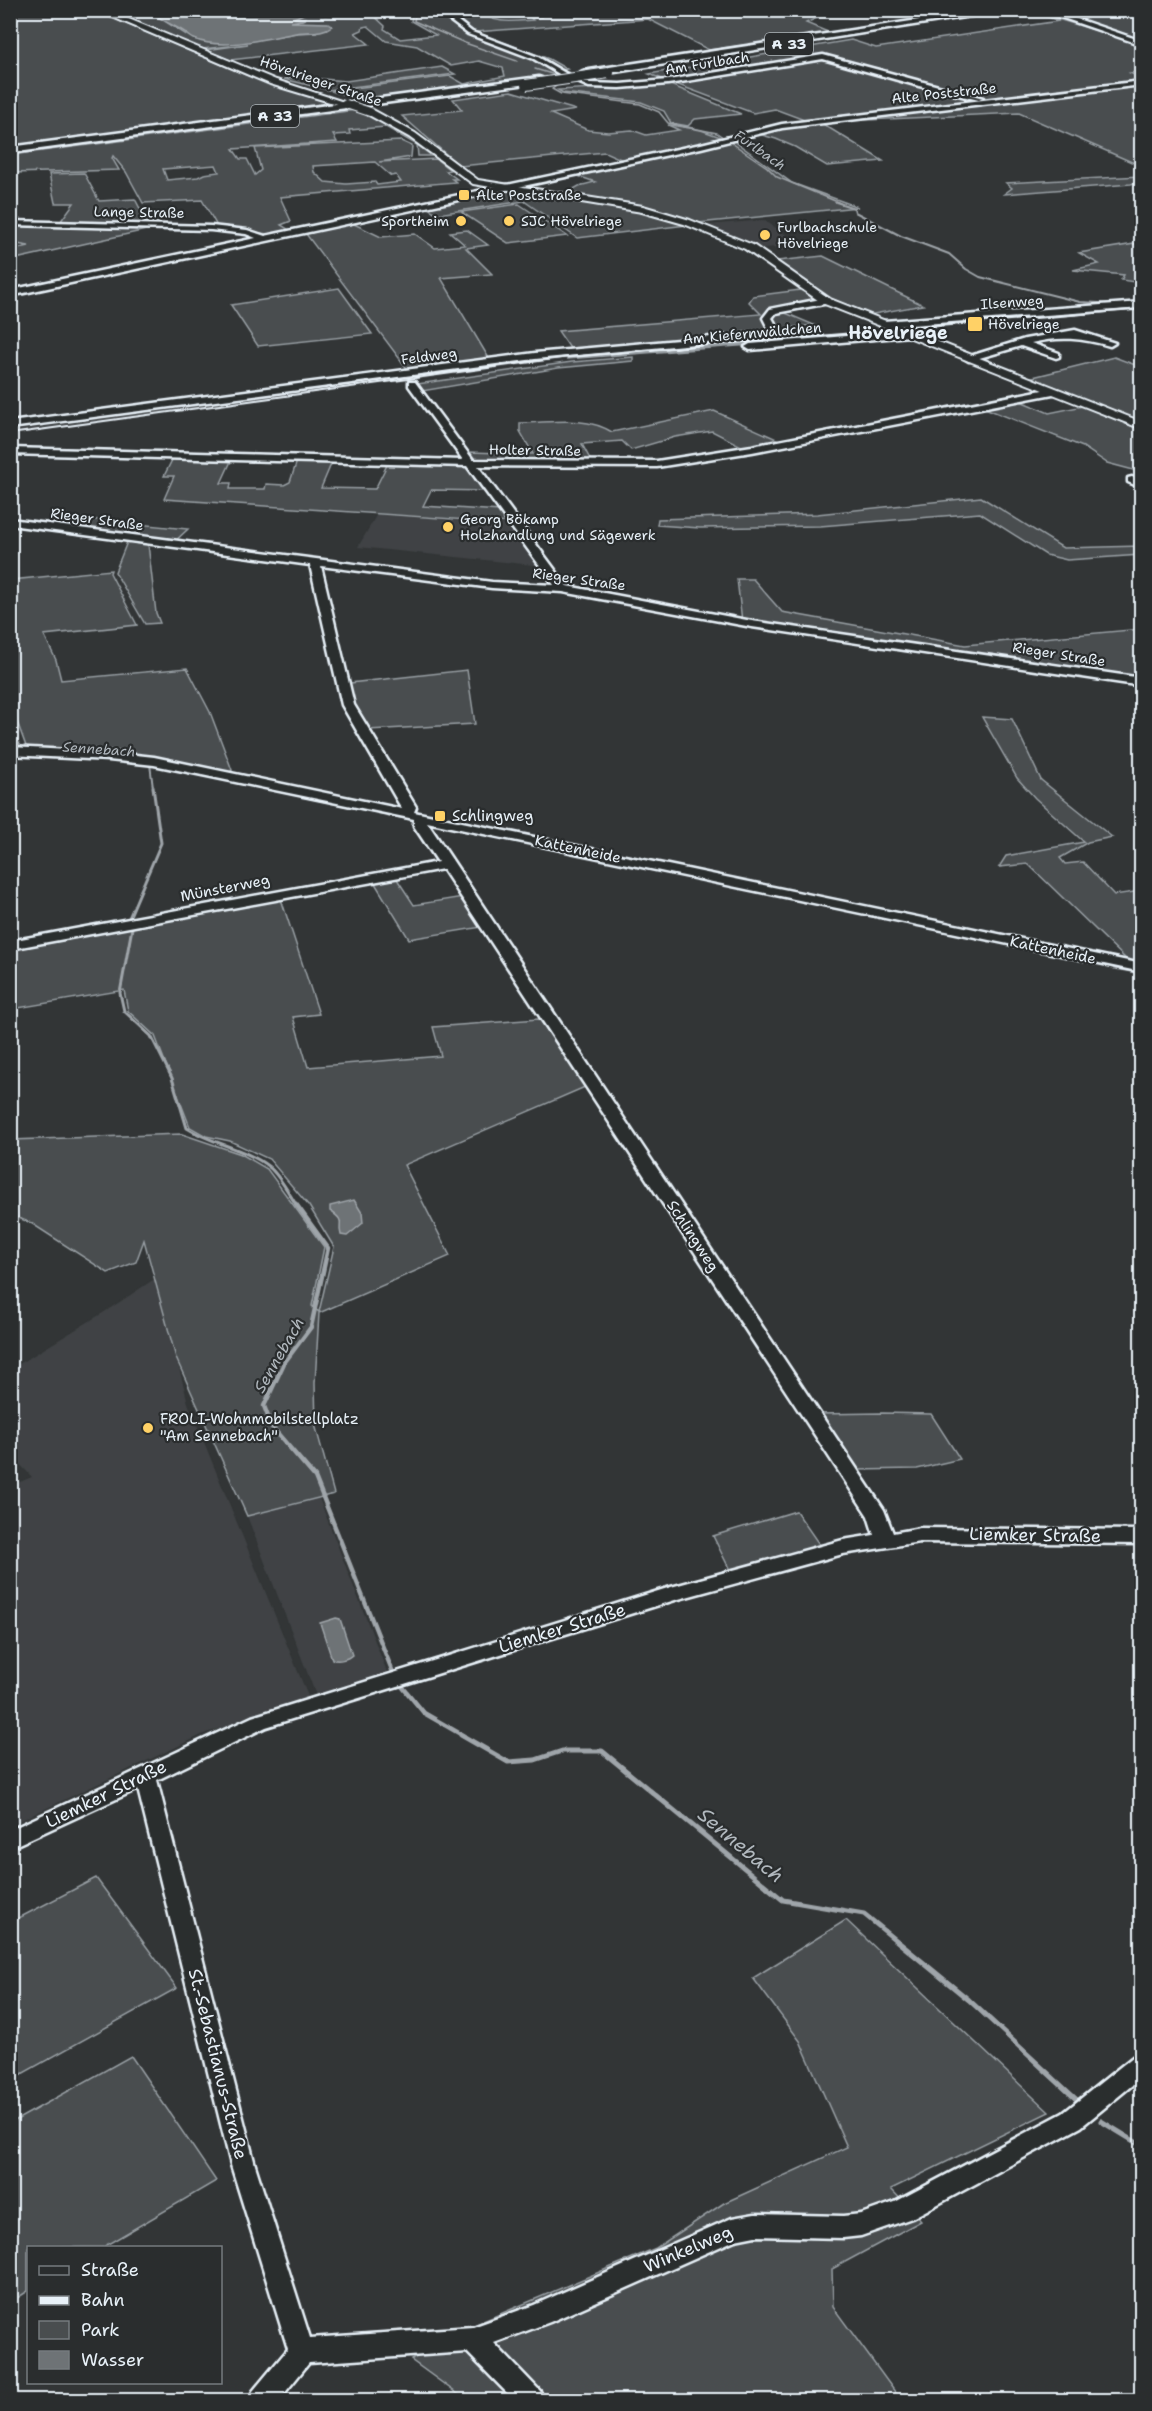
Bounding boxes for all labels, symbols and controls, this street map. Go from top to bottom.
road number: A 33 [765,33,813,55]
street label: Am Furlbach [664,47,750,79]
street label: Hövelrieger Straße [258,52,385,110]
street label: Alte Poststraße [891,79,997,107]
road number: A 33 [251,105,299,127]
water label: Furlbach [731,126,789,174]
place label: Alte Poststraße [476,186,582,204]
marker: Alte Poststraße [457,188,471,202]
street label: Lange Straße [93,202,185,222]
place label: Sportheim [381,212,449,230]
place label: SJC Hövelriege [521,212,622,230]
marker: Sportheim [454,214,468,228]
marker: SJC Hövelriege [502,214,516,228]
place label: Furlbachschule Hövelriege [777,218,877,252]
marker: Furlbachschule Hövelriege [758,228,772,242]
street label: Ilsenweg [980,291,1044,313]
marker: Hövelriege [966,315,984,333]
place label: Hövelriege [988,315,1060,333]
street label: Am Kiefernwäldchen [682,318,822,348]
district label: Hövelriege [848,321,948,345]
street label: Feldweg [400,344,458,368]
street label: Holter Straße [489,440,581,460]
street label: Rieger Straße [49,504,145,534]
place label: Georg Bökamp Holzhandlung und Sägewerk [460,510,656,544]
marker: Georg Bökamp Holzhandlung und Sägewerk [441,520,455,534]
street label: Rieger Straße [531,564,627,594]
street label: Rieger Straße [1011,638,1107,670]
water label: Sennebach [62,737,136,761]
place label: Schlingweg [452,806,533,826]
marker: Schlingweg [433,809,447,823]
street label: Kattenheide [533,830,623,868]
street label: Münsterweg [179,870,271,906]
street label: Kattenheide [1008,931,1098,969]
street label: Schlingweg [662,1196,724,1276]
water label: Sennebach [249,1314,309,1396]
place label: FROLI-Wohnmobilstellplatz "Am Sennebach" [160,1409,359,1446]
marker: FROLI-Wohnmobilstellplatz "Am Sennebach" [141,1421,155,1435]
street label: Liemker Straße [969,1522,1101,1548]
street label: Liemker Straße [495,1597,629,1659]
street label: Liemker Straße [41,1754,171,1834]
water label: Sennebach [693,1801,789,1889]
street label: St.-Sebastianus-Straße [183,1966,253,2162]
street label: Winkelweg [640,2220,736,2278]
legend [27,2246,222,2384]
text: Straße [81,2258,139,2282]
text: Bahn [81,2288,125,2312]
text: Park [81,2318,120,2342]
text: Wasser [81,2348,144,2372]

